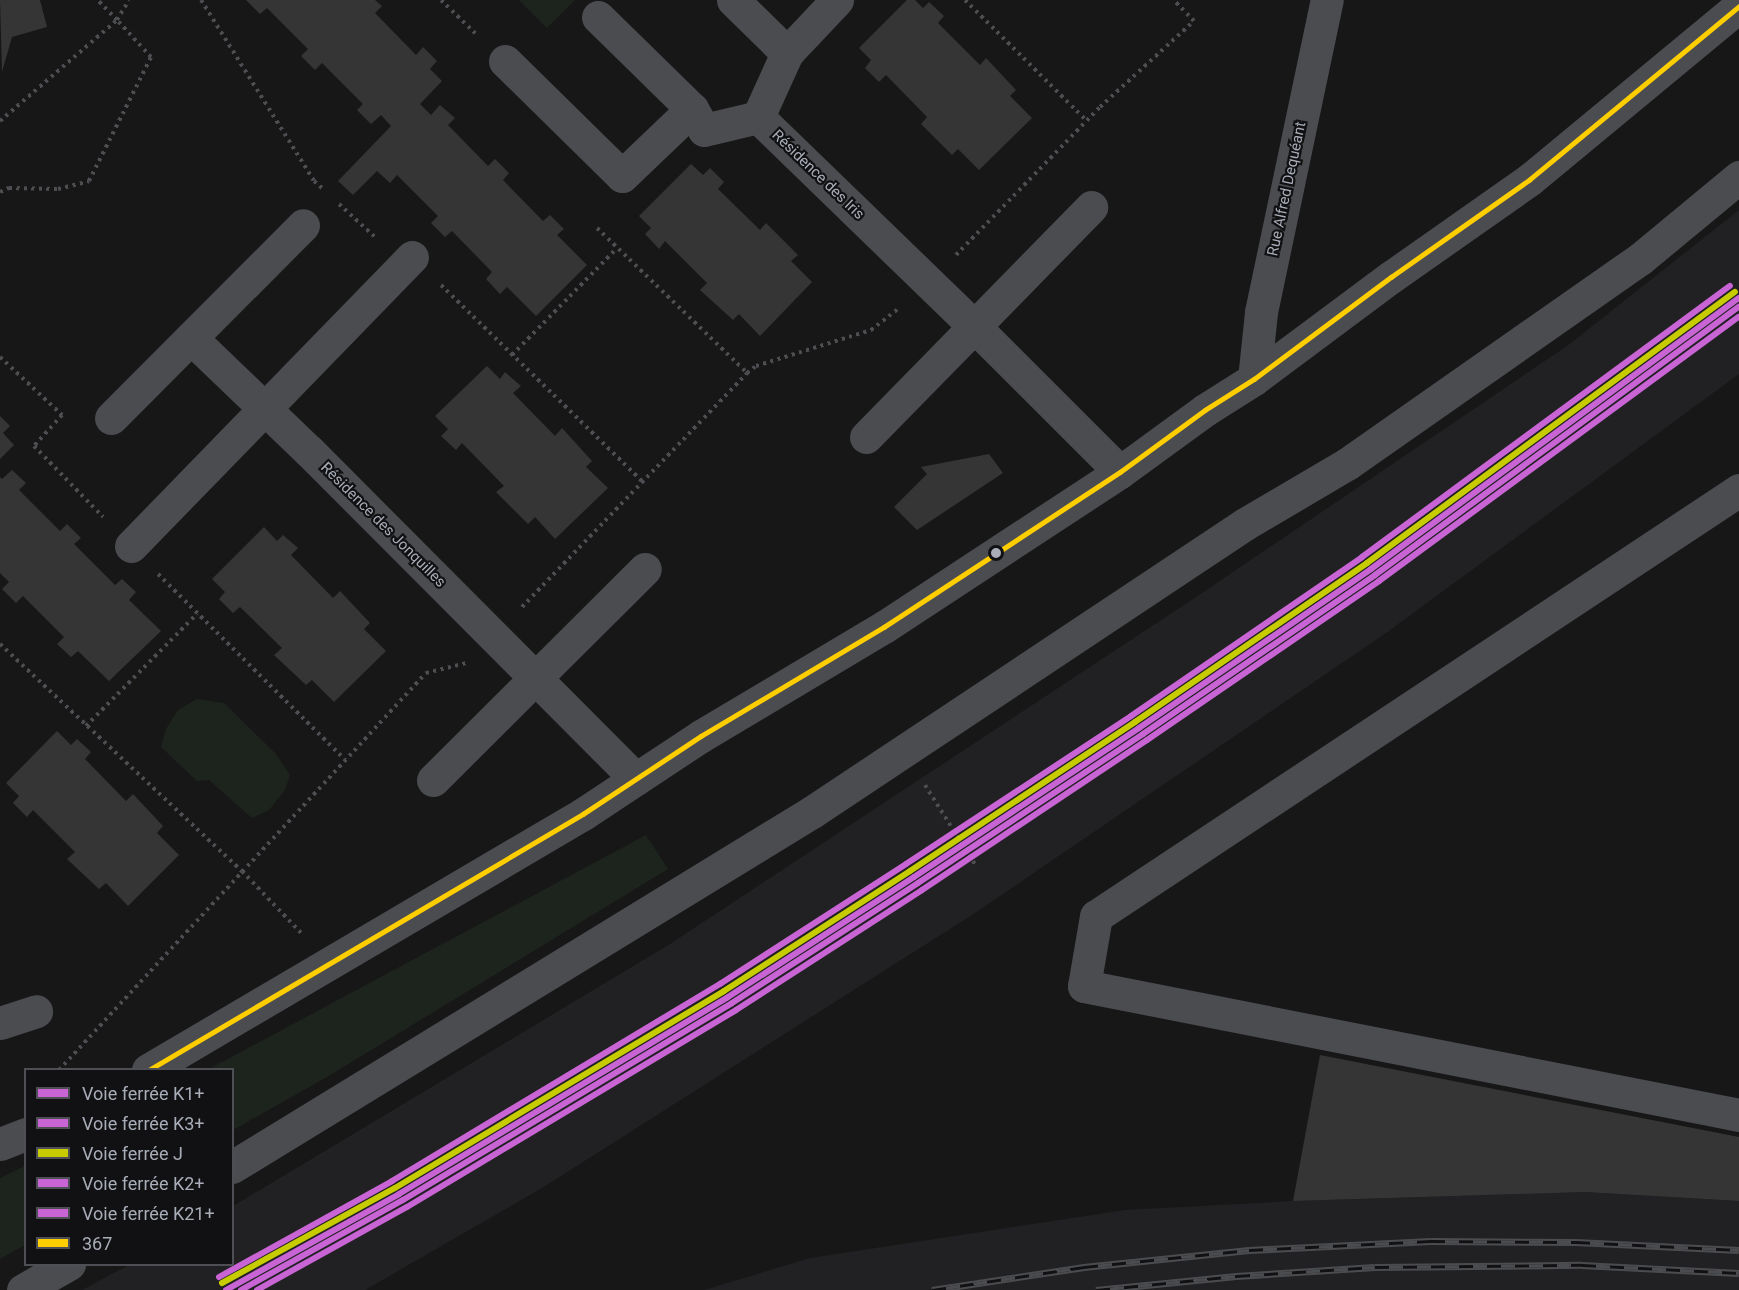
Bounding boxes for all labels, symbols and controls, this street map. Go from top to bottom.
street label: Rue Alfred Dequéant [1264,120,1310,258]
street label: Résidence des Iris [768,126,868,224]
street label: Résidence des Jonquilles [317,459,449,591]
unlabelled marker [990,547,1002,559]
legend [24,1068,234,1266]
text: Voie ferrée K1+ [82,1083,205,1104]
text: Voie ferrée K3+ [82,1113,205,1134]
text: Voie ferrée J [82,1143,183,1164]
text: Voie ferrée K2+ [82,1173,205,1194]
text: Voie ferrée K21+ [82,1203,215,1224]
text: 367 [82,1233,112,1254]

